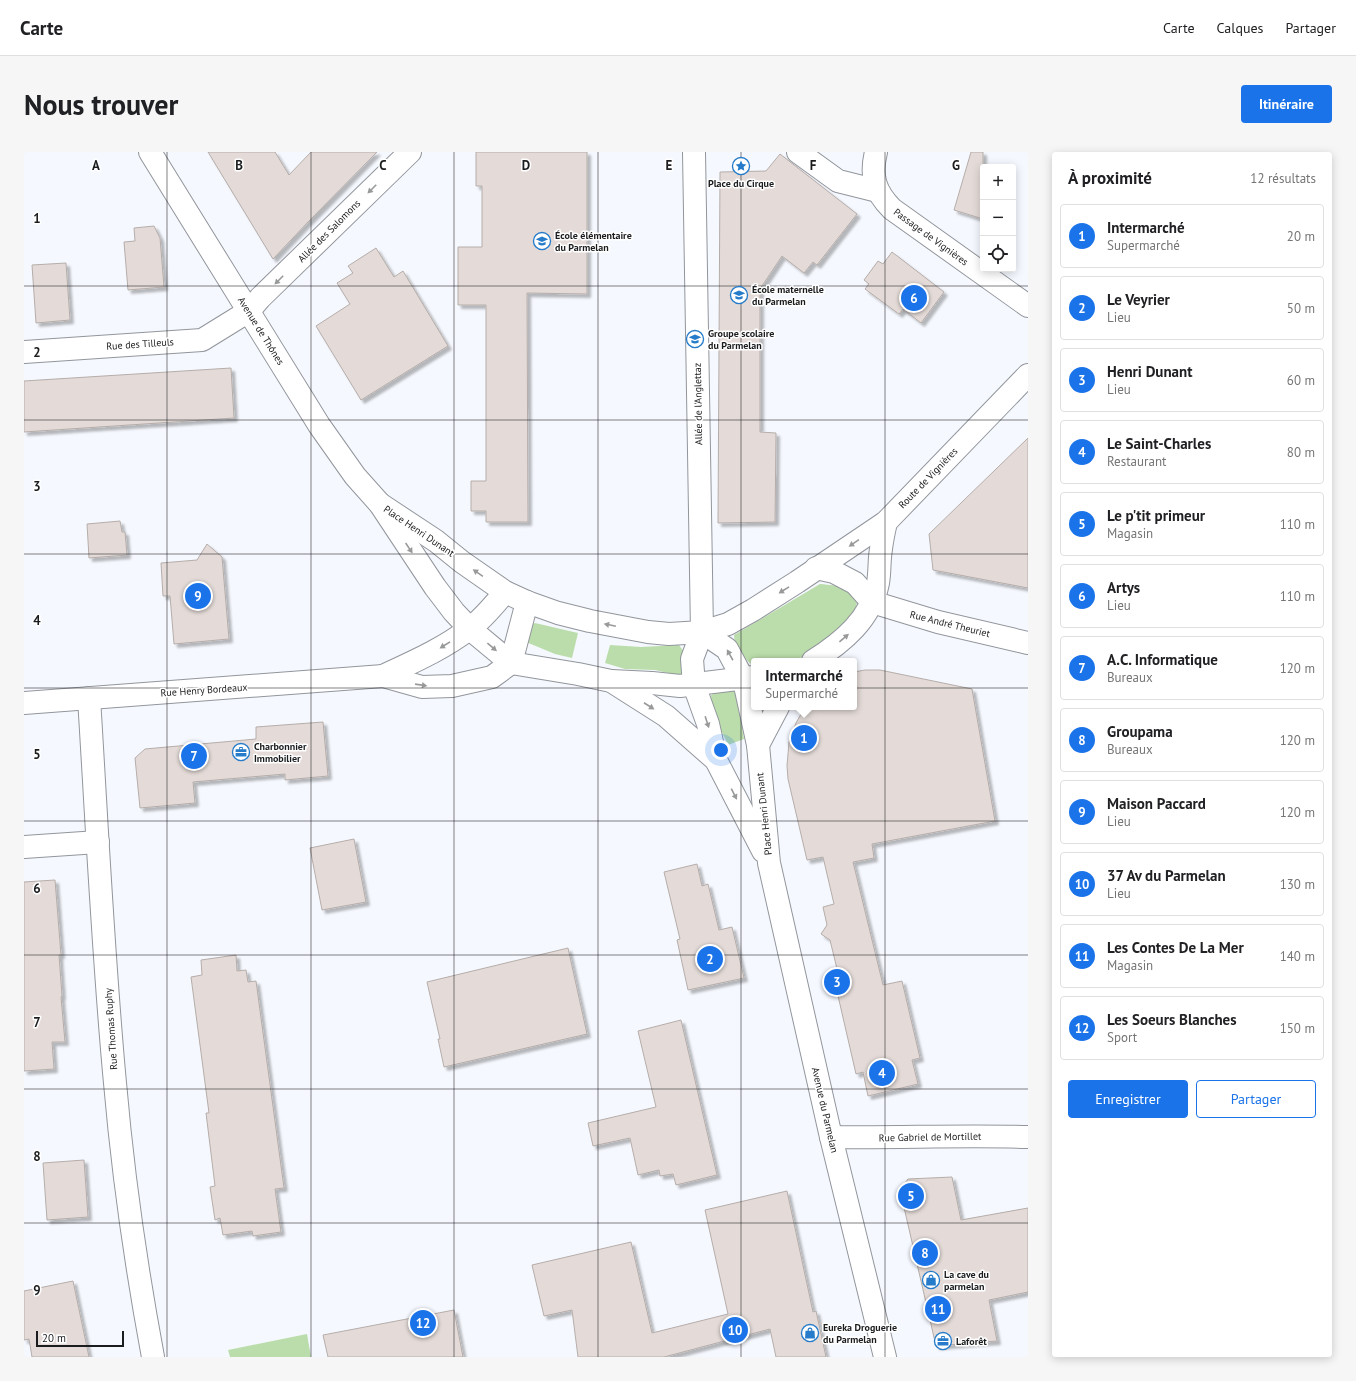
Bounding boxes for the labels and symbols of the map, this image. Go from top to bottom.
place icon: Place du Cirque [731,156,751,176]
text: A [92,157,100,174]
text: B [235,157,243,174]
text: C [379,157,387,174]
text: D [522,157,530,174]
text: E [666,157,673,174]
text: F [810,157,817,174]
text: G [952,157,960,174]
place label: Place du Cirque [708,177,774,190]
one-way arrow [367,184,377,194]
street label: Allée des Salomons [295,197,363,265]
street label: Passage de Vignières [891,206,971,268]
text: 1 [33,210,41,227]
place label: École élémentaire du Parmelan [555,229,632,254]
school or university icon: École élémentaire du Parmelan [532,231,552,251]
one-way arrow [274,275,284,285]
place label: École maternelle du Parmelan [752,283,824,308]
pin: 6 [901,283,927,313]
school or university icon: École maternelle du Parmelan [729,285,749,305]
street label: Avenue de Thônes [235,295,287,367]
place label: Groupe scolaire du Parmelan [708,327,774,352]
school or university icon: Groupe scolaire du Parmelan [685,329,705,349]
street label: Rue des Tilleuls [106,335,174,353]
text: 2 [33,344,41,361]
street label: Allée de l'Anglettaz [691,363,705,445]
street label: Route de Vignières [896,445,960,511]
text: 3 [33,478,41,495]
street label: Place Henri Dunant [381,502,457,560]
one-way arrow [848,539,859,547]
one-way arrow [405,543,413,554]
one-way arrow [473,569,483,577]
pin: 9 [185,581,211,611]
one-way arrow [779,586,789,594]
street label: Rue André Theuriet [909,608,992,640]
text: 4 [33,612,41,629]
one-way arrow [604,621,616,627]
one-way arrow [839,634,850,643]
one-way arrow [439,641,451,648]
one-way arrow [487,643,498,652]
one-way arrow [727,649,734,661]
street label: Rue Henry Bordeaux [160,680,248,700]
one-way arrow [415,682,427,689]
one-way arrow [644,702,655,710]
one-way arrow [704,716,710,728]
pin: 1 [791,723,817,753]
place label: Charbonnier Immobilier [254,740,307,765]
your location [711,740,731,760]
pin: 7 [181,741,207,771]
office icon: Charbonnier Immobilier [231,742,251,762]
text: 5 [33,746,41,763]
street label: Place Henri Dunant [753,772,775,856]
one-way arrow [731,789,737,800]
text: 6 [33,880,41,897]
pin: 2 [697,944,723,974]
pin: 3 [824,967,850,997]
street label: Rue Thomas Ruphy [102,987,120,1070]
text: 7 [33,1014,41,1031]
pin: 4 [869,1058,895,1088]
street label: Avenue du Parmelan [809,1066,841,1154]
street label: Rue Gabriel de Mortillet [879,1130,982,1144]
text: 8 [33,1148,41,1165]
pin: 5 [898,1181,924,1211]
pin: 8 [912,1238,938,1268]
place label: La cave du parmelan [944,1268,989,1293]
shop icon: La cave du parmelan [921,1270,941,1290]
text: 9 [33,1282,41,1299]
pin: 11 [925,1294,951,1324]
pin: 12 [410,1308,436,1338]
pin: 10 [722,1315,748,1345]
place label: Eureka Droguerie du Parmelan [823,1321,897,1346]
shop icon: Eureka Droguerie du Parmelan [800,1323,820,1343]
scale bar [36,1329,124,1348]
office icon: Laforêt [933,1331,953,1351]
place label: Laforêt [956,1335,987,1348]

